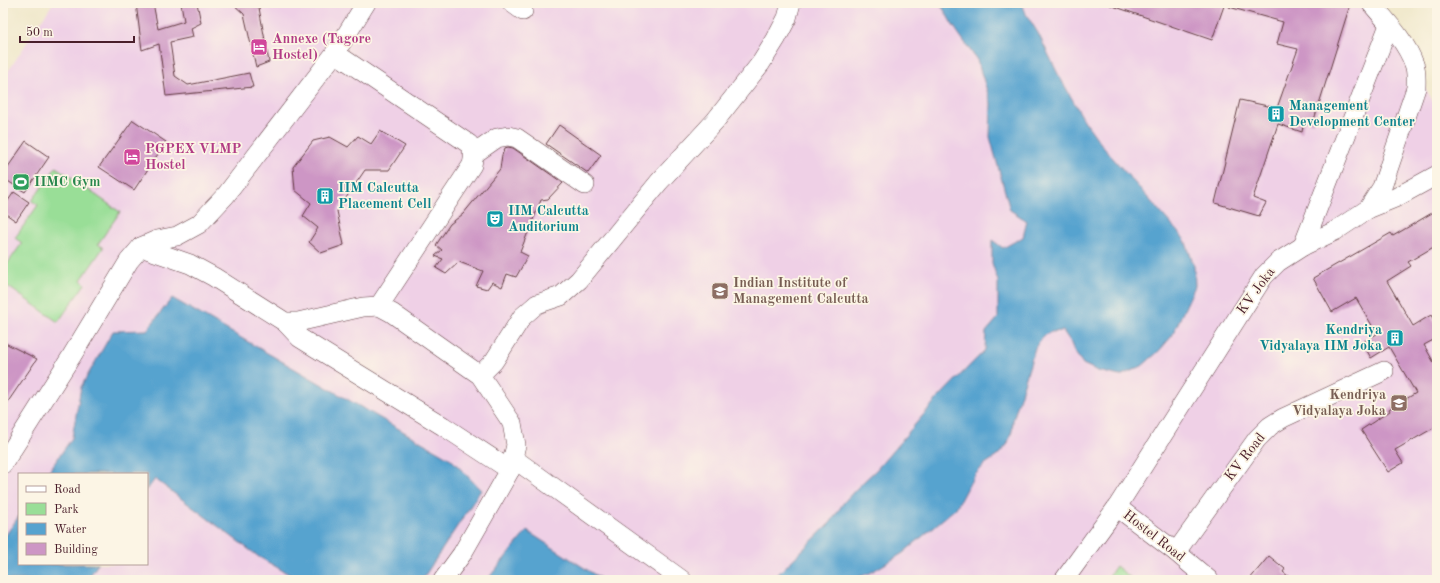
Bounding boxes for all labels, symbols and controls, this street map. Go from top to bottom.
scale bar [20,18,134,44]
text: 50 m [26,26,53,39]
place label: Annexe (Tagore Hostel) [272,32,371,62]
hotel icon: Annexe (Tagore Hostel) [249,37,269,57]
place label: Management Development Center [1289,99,1415,129]
building icon: Management Development Center [1266,104,1286,124]
place label: PGPEX VLMP Hostel [145,142,241,172]
hotel icon: PGPEX VLMP Hostel [122,147,142,167]
sports icon: IIMC Gym [11,172,31,192]
place label: IIMC Gym [34,175,101,189]
place label: IIM Calcutta Placement Cell [338,181,432,211]
building icon: IIM Calcutta Placement Cell [315,186,335,206]
place label: IIM Calcutta Auditorium [508,204,589,234]
theatre icon: IIM Calcutta Auditorium [485,209,505,229]
street label: KV Joka [1234,265,1278,317]
place label: Indian Institute of Management Calcutta [733,276,869,306]
school or university icon: Indian Institute of Management Calcutta [710,281,730,301]
place label: Kendriya Vidyalaya IIM Joka [1259,323,1382,353]
building icon: Kendriya Vidyalaya IIM Joka [1385,328,1405,348]
place label: Kendriya Vidyalaya Joka [1292,388,1386,418]
school or university icon: Kendriya Vidyalaya Joka [1389,393,1409,413]
street label: KV Road [1222,430,1268,484]
legend [18,473,148,565]
text: Road [54,484,81,496]
text: Park [54,504,79,516]
street label: Hostel Road [1120,508,1188,564]
text: Water [54,524,87,536]
text: Building [54,544,98,556]

